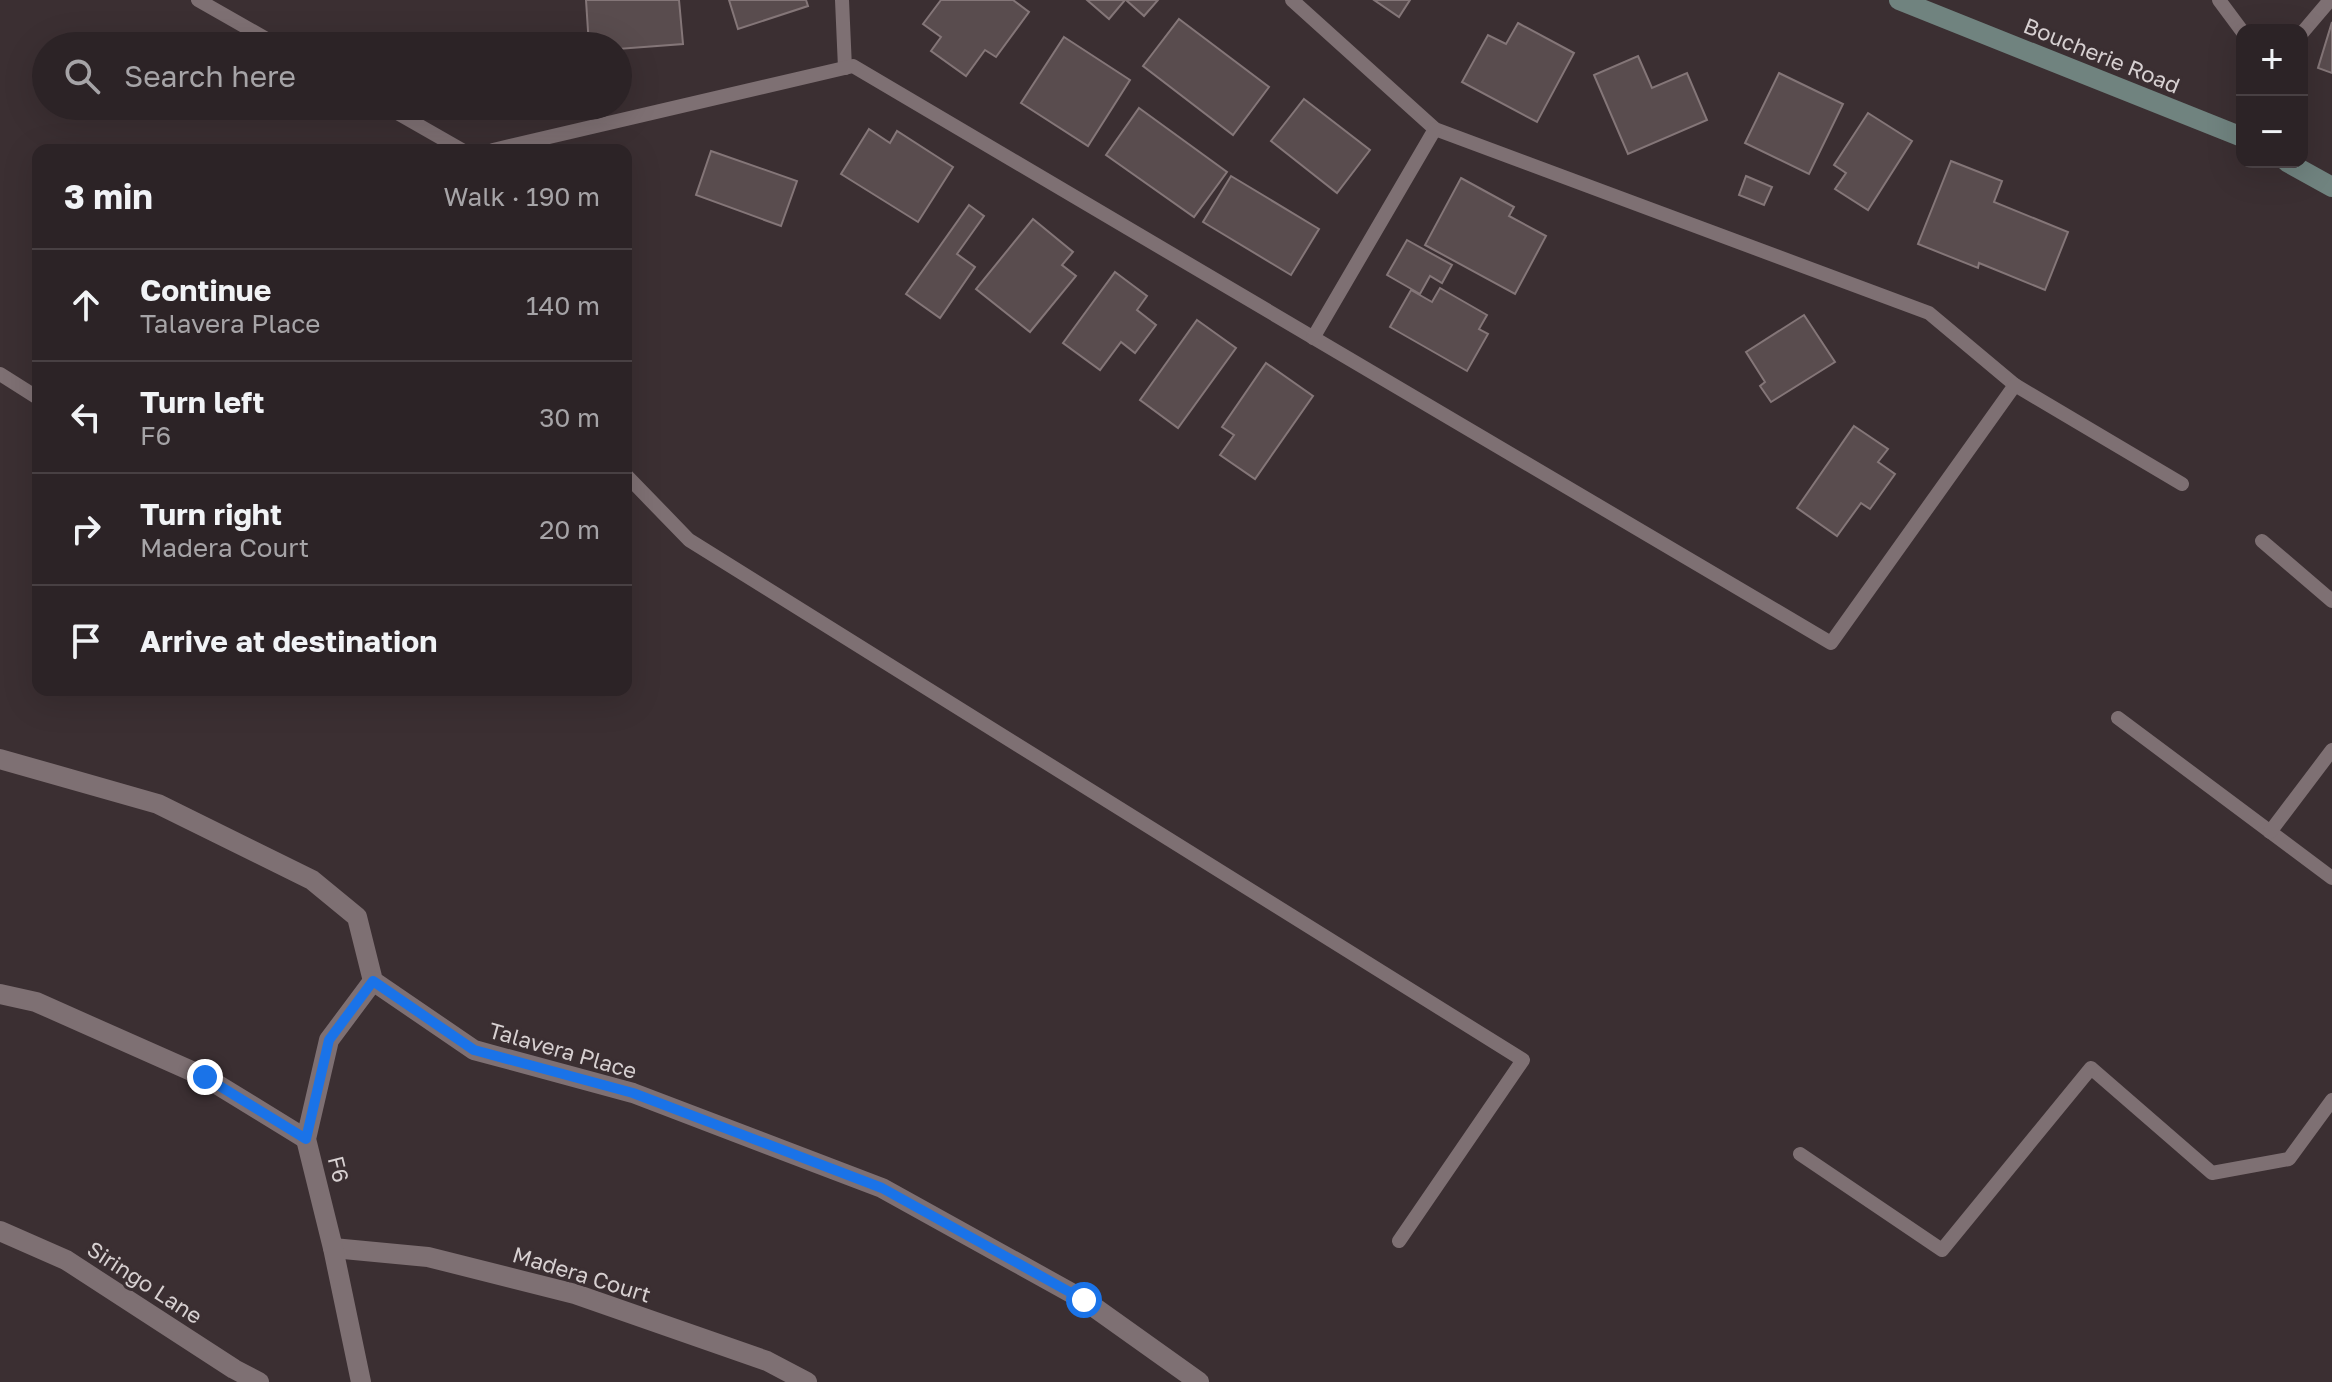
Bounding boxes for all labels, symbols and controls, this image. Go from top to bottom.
street label: Boucherie Road [2020,11,2184,99]
map controls [2236,24,2308,168]
button: + [2236,24,2308,96]
search box [32,32,632,120]
icon: search [60,54,104,98]
text: Search here [124,58,296,94]
button: − [2236,96,2308,168]
text: 3 min [64,176,153,216]
text: Walk · 190 m [444,181,600,212]
text: Continue [140,272,271,308]
icon: ahead [64,283,108,327]
text: 140 m [526,290,600,321]
text: Talavera Place [140,308,320,339]
text: Turn left [140,384,265,420]
icon: left [64,395,108,439]
text: 30 m [539,402,600,433]
text: F6 [140,420,171,451]
text: Turn right [140,496,282,532]
icon: right [64,507,108,551]
text: 20 m [539,514,600,545]
text: Madera Court [140,532,309,563]
icon: arrive [64,619,108,663]
text: Arrive at destination [140,623,437,659]
street label: Talavera Place [486,1016,640,1084]
route end [187,1059,223,1095]
street label: F6 [323,1153,355,1185]
street label: Siringo Lane [82,1235,208,1329]
street label: Madera Court [510,1240,654,1308]
route start [1066,1282,1102,1318]

